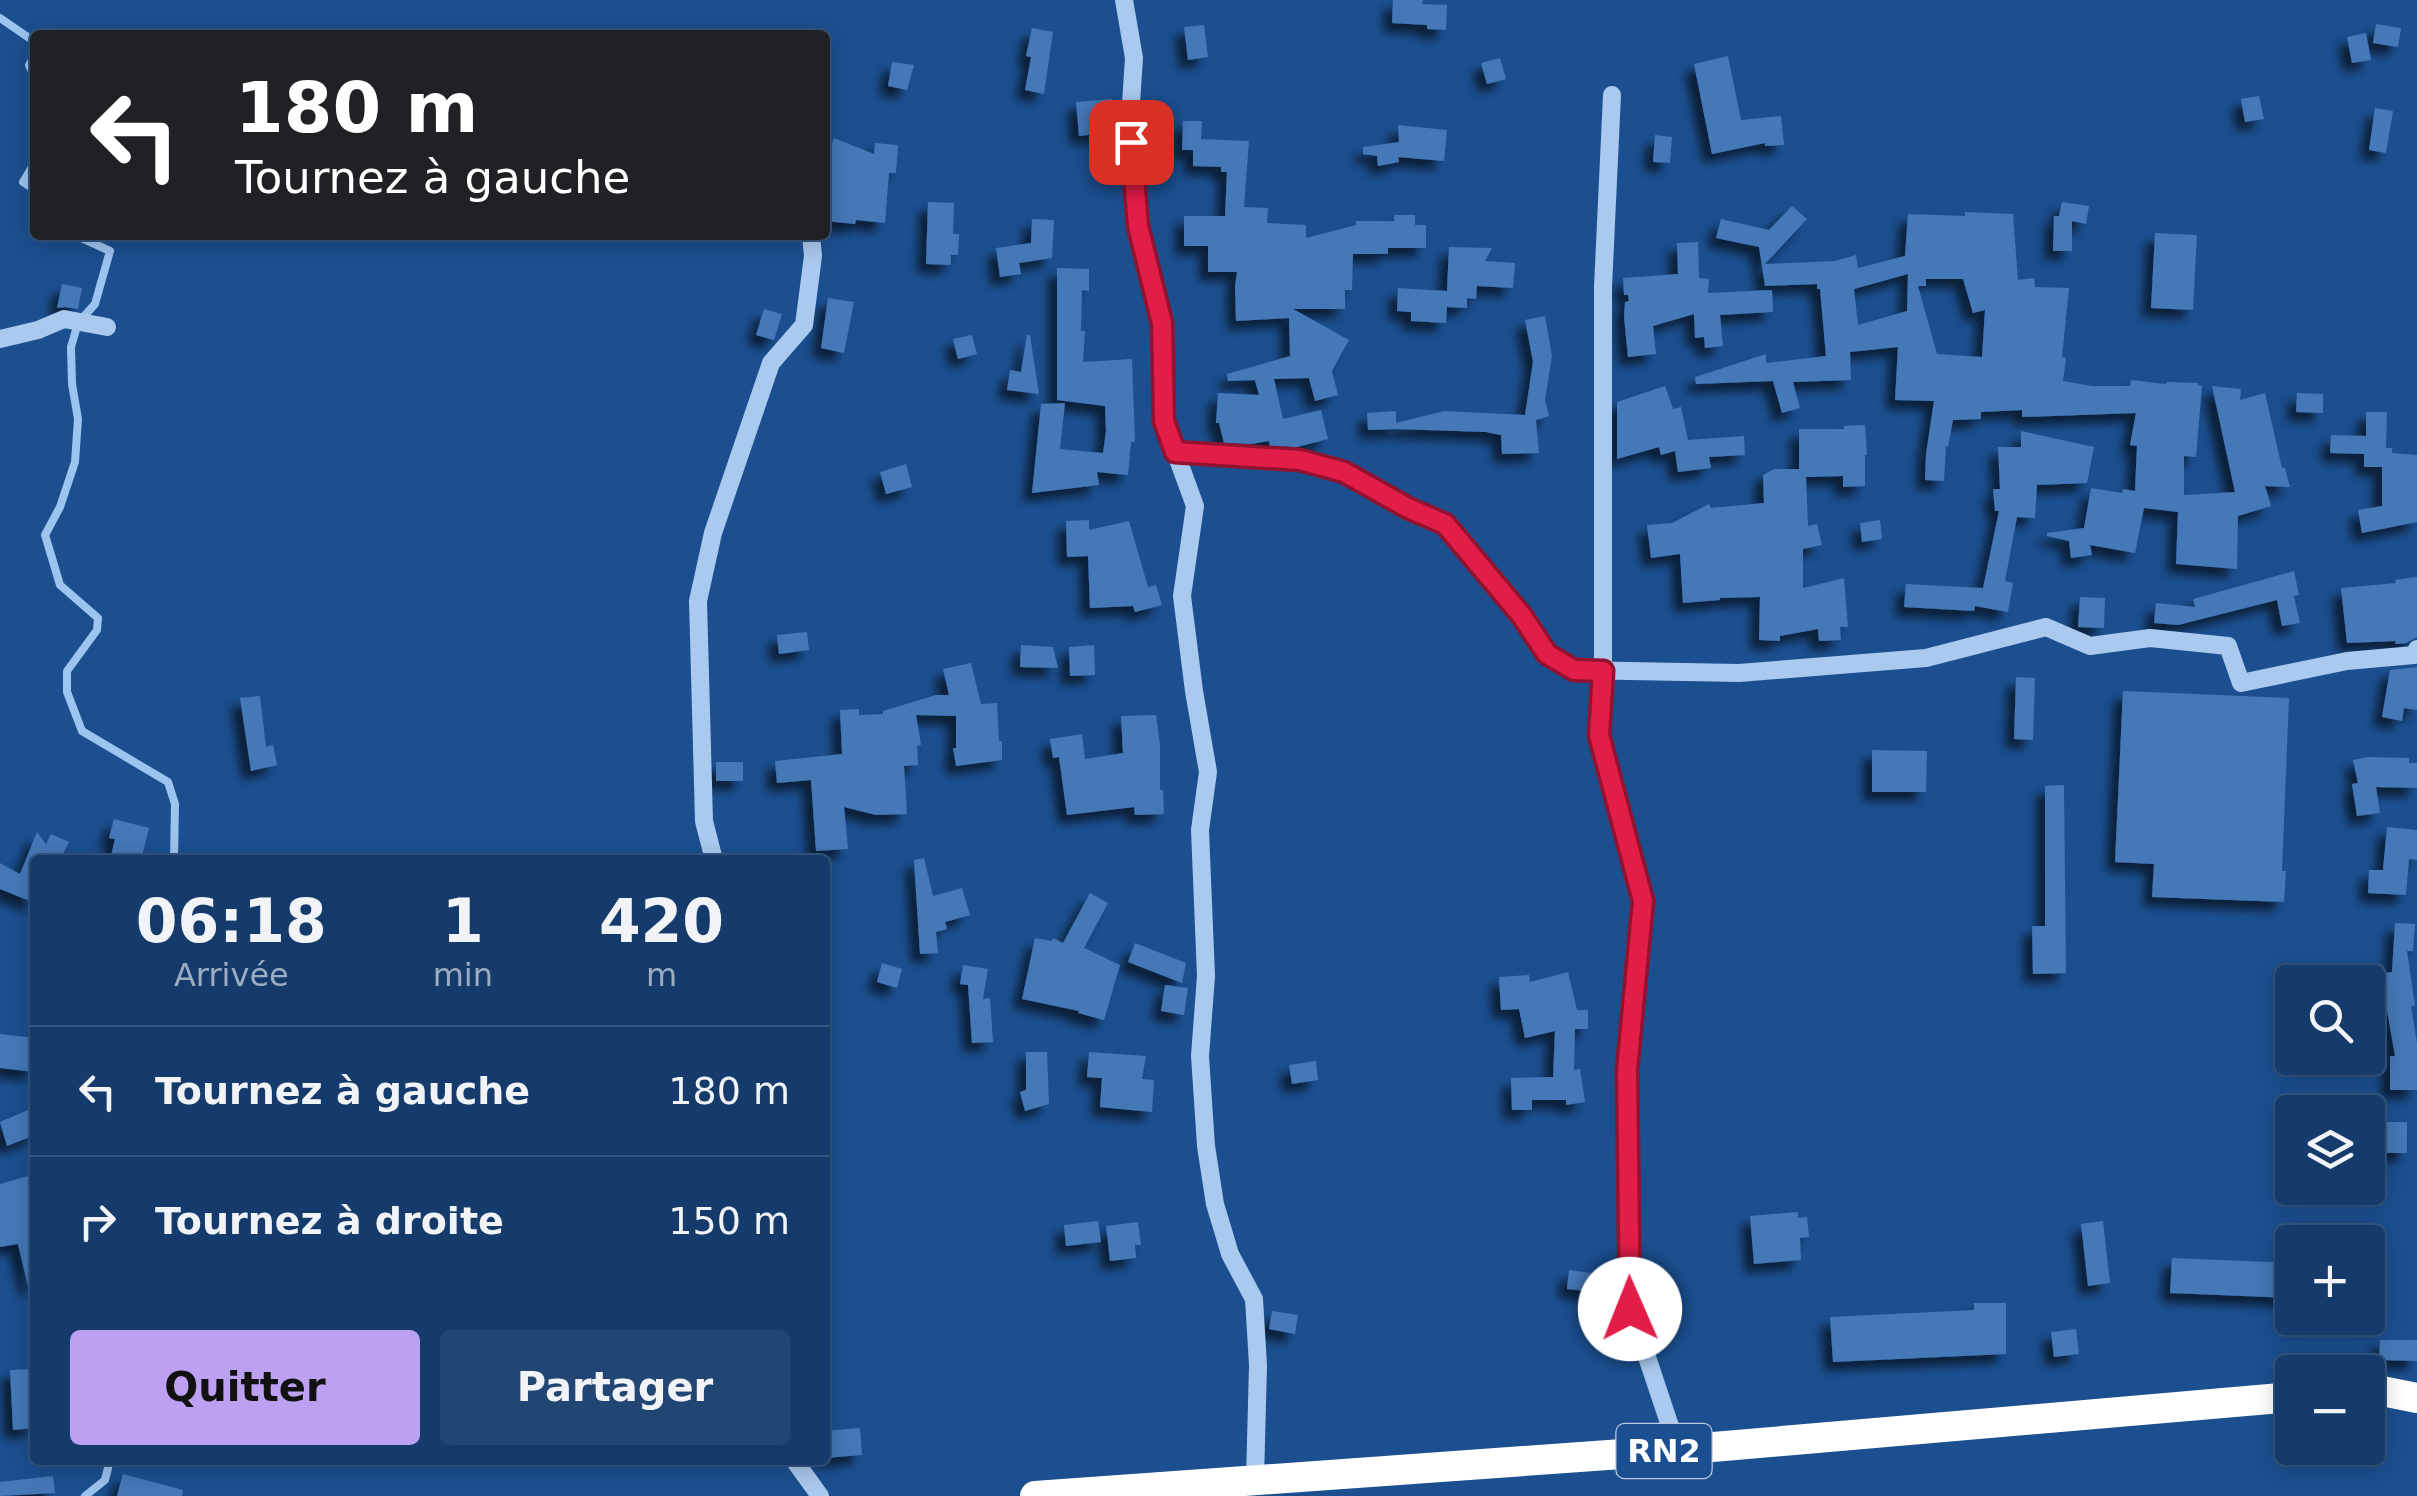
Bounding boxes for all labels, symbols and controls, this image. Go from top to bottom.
text: 180 m [235,67,478,149]
icon: left [70,70,200,200]
pin [1089,100,1174,185]
icon: arrive [1104,115,1159,170]
text: Tournez à gauche [235,151,630,204]
text: 06:18 [136,886,327,956]
text: 1 [442,886,484,956]
text: 420 [599,886,724,956]
text: Arrivée [174,956,289,994]
text: min [433,956,493,994]
text: m [646,956,677,994]
map controls [2275,965,2385,1465]
button: search [2275,965,2385,1075]
icon: left [70,1064,125,1119]
text: Tournez à gauche [155,1069,530,1113]
text: 180 m [668,1069,790,1113]
button: layers [2275,1095,2385,1205]
icon: right [70,1194,125,1249]
text: Tournez à droite [155,1199,504,1243]
text: 150 m [668,1199,790,1243]
button: + [2275,1225,2385,1335]
position arrow [1578,1257,1682,1361]
button: Quitter [70,1330,420,1445]
button: Partager [440,1330,790,1445]
button: − [2275,1355,2385,1465]
road number: RN2 [1616,1424,1712,1478]

